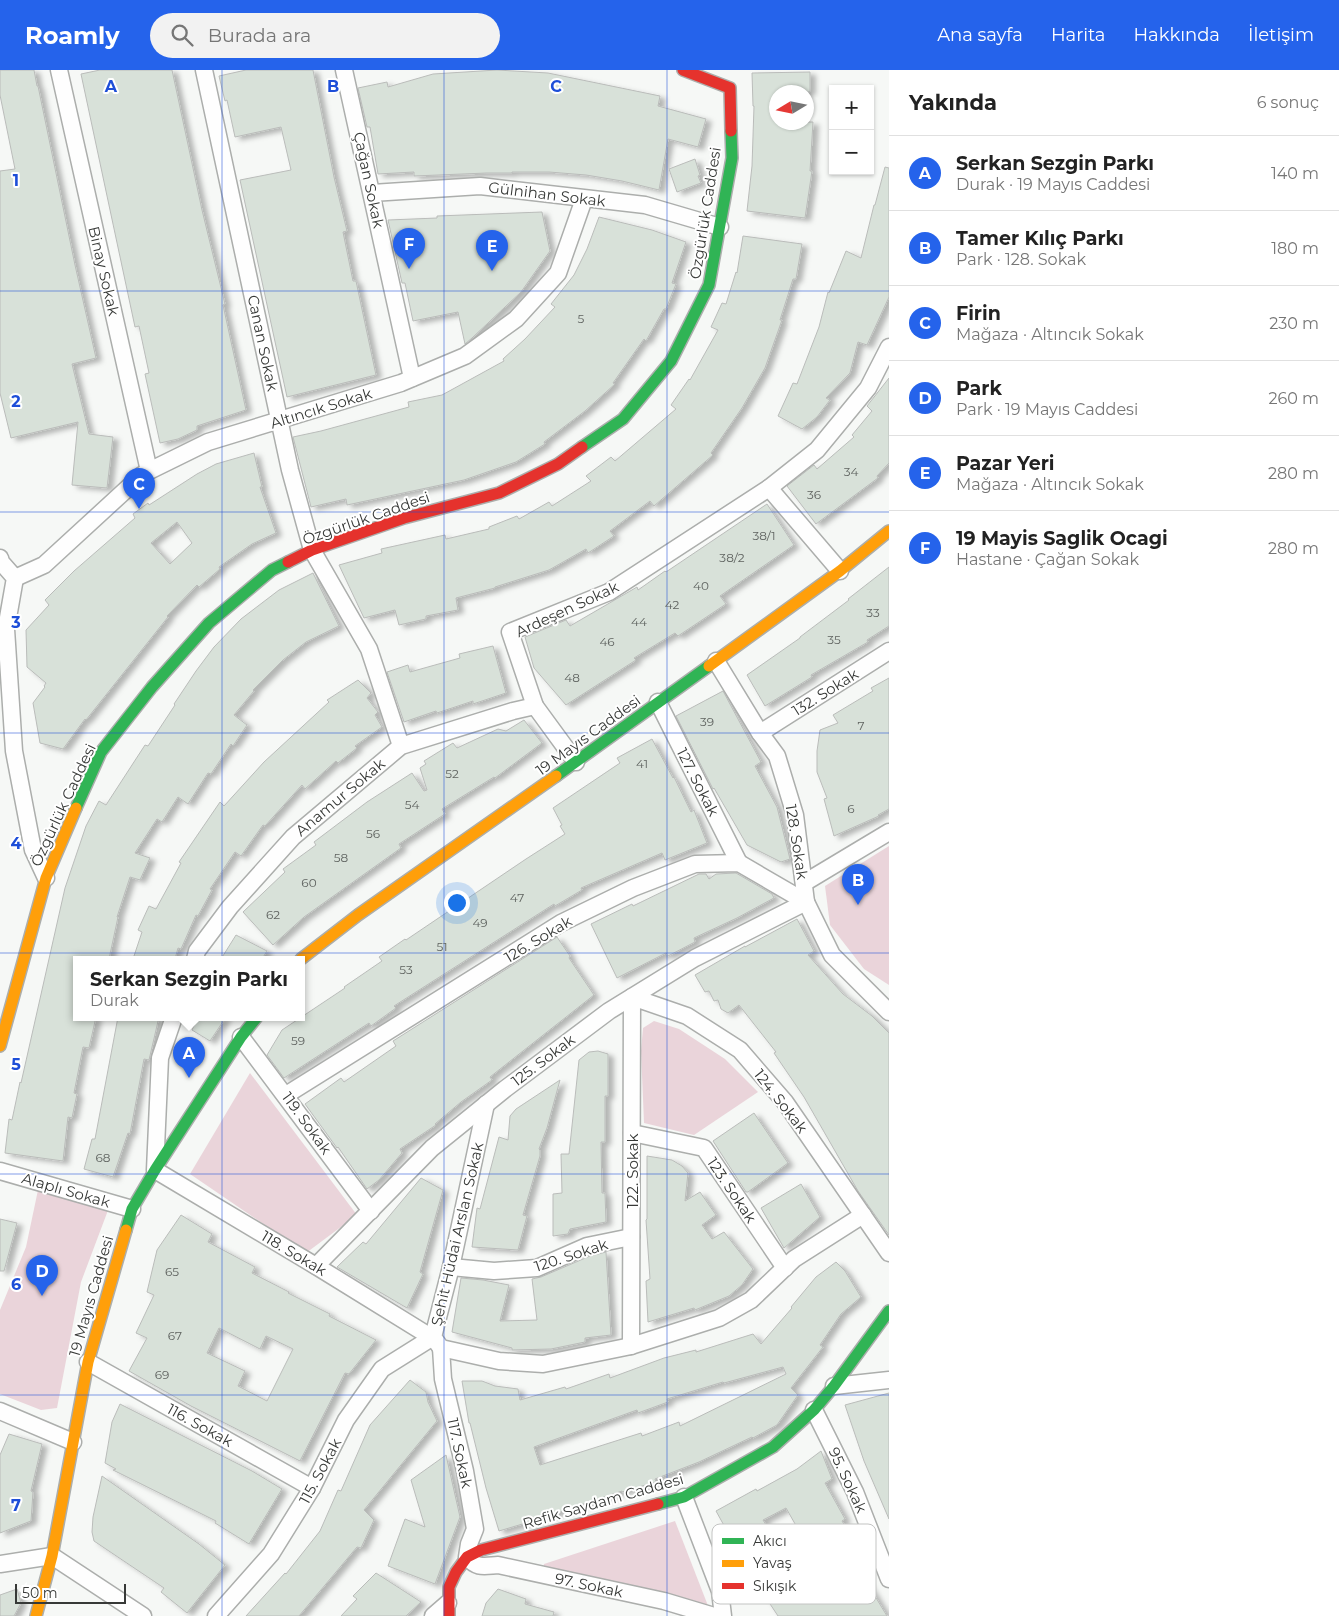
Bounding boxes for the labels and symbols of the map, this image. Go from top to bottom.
text: A [104,77,118,96]
text: B [327,77,339,96]
text: C [550,77,562,96]
north arrow [769,85,814,130]
street label: Çağan Sokak [350,130,388,230]
street label: Özgürlük Caddesi [685,146,725,280]
text: 1 [13,171,19,190]
street label: Gülnihan Sokak [487,177,607,211]
street label: Binay Sokak [84,224,124,318]
pin: F [393,228,425,269]
pin: E [476,230,508,271]
street label: Canan Sokak [244,293,282,393]
house number: 5 [578,311,585,326]
street label: Altıncık Sokak [268,383,374,433]
text: 2 [11,392,21,411]
house number: 34 [844,464,858,479]
pin: C [123,468,155,509]
street label: Özgürlük Caddesi [300,487,432,549]
house number: 36 [807,487,821,502]
house number: 38/1 [752,528,776,543]
house number: 38/2 [719,550,745,565]
street label: Ardeşen Sokak [512,577,622,641]
house number: 40 [693,578,709,593]
house number: 42 [665,597,680,612]
house number: 33 [866,605,880,620]
text: 3 [10,613,21,632]
house number: 44 [631,614,647,629]
house number: 35 [827,632,841,647]
house number: 46 [599,634,615,649]
street label: 132. Sokak [788,664,862,720]
house number: 48 [564,670,580,685]
street label: 19 Mayıs Caddesi [532,691,644,779]
house number: 39 [700,714,714,729]
house number: 7 [857,718,865,733]
street label: Özgürlük Caddesi [26,740,100,870]
street label: 127. Sokak [673,745,723,819]
street label: Anamur Sokak [291,754,389,840]
house number: 41 [636,756,648,771]
house number: 52 [445,766,459,781]
house number: 54 [405,797,419,812]
house number: 6 [847,801,855,816]
street label: 128. Sokak [782,803,812,881]
house number: 56 [366,826,380,841]
text: 4 [10,834,22,853]
house number: 58 [334,850,349,865]
pin: B [842,864,874,905]
house number: 60 [301,875,317,890]
your location [444,890,470,916]
house number: 47 [510,890,524,905]
house number: 62 [266,907,280,922]
street label: 126. Sokak [501,911,575,967]
house number: 49 [472,915,488,930]
house number: 51 [436,939,448,954]
house number: 53 [399,962,413,977]
street label: 125. Sokak [507,1030,579,1090]
house number: 59 [291,1033,305,1048]
pin: A [173,1037,205,1078]
text: 5 [11,1055,21,1074]
street label: 124. Sokak [750,1065,812,1137]
street label: 119. Sokak [278,1088,336,1158]
street label: 122. Sokak [623,1133,642,1209]
street label: Şehit Hüdai Arslan Sokak [427,1140,487,1328]
house number: 68 [96,1150,111,1165]
street label: 123. Sokak [703,1154,761,1226]
street label: Alaplı Sokak [20,1168,112,1212]
street label: 118. Sokak [258,1226,330,1280]
street label: 19 Mayıs Caddesi [65,1233,117,1359]
street label: 120. Sokak [532,1234,610,1276]
pin: D [26,1255,58,1296]
house number: 65 [165,1264,179,1279]
text: 6 [11,1275,21,1294]
house number: 67 [168,1328,182,1343]
house number: 69 [155,1367,169,1382]
street label: 116. Sokak [164,1399,236,1451]
street label: 117. Sokak [443,1416,477,1490]
street label: 115. Sokak [295,1435,345,1507]
street label: 95. Sokak [825,1444,871,1516]
street label: Refik Saydam Caddesi [520,1469,686,1533]
text: 7 [11,1496,21,1515]
legend [712,1524,876,1604]
text: Akıcı [753,1532,787,1550]
text: Yavaş [753,1554,792,1572]
street label: 97. Sokak [553,1568,625,1602]
text: Sıkışık [753,1577,797,1595]
scale bar [15,1581,126,1604]

